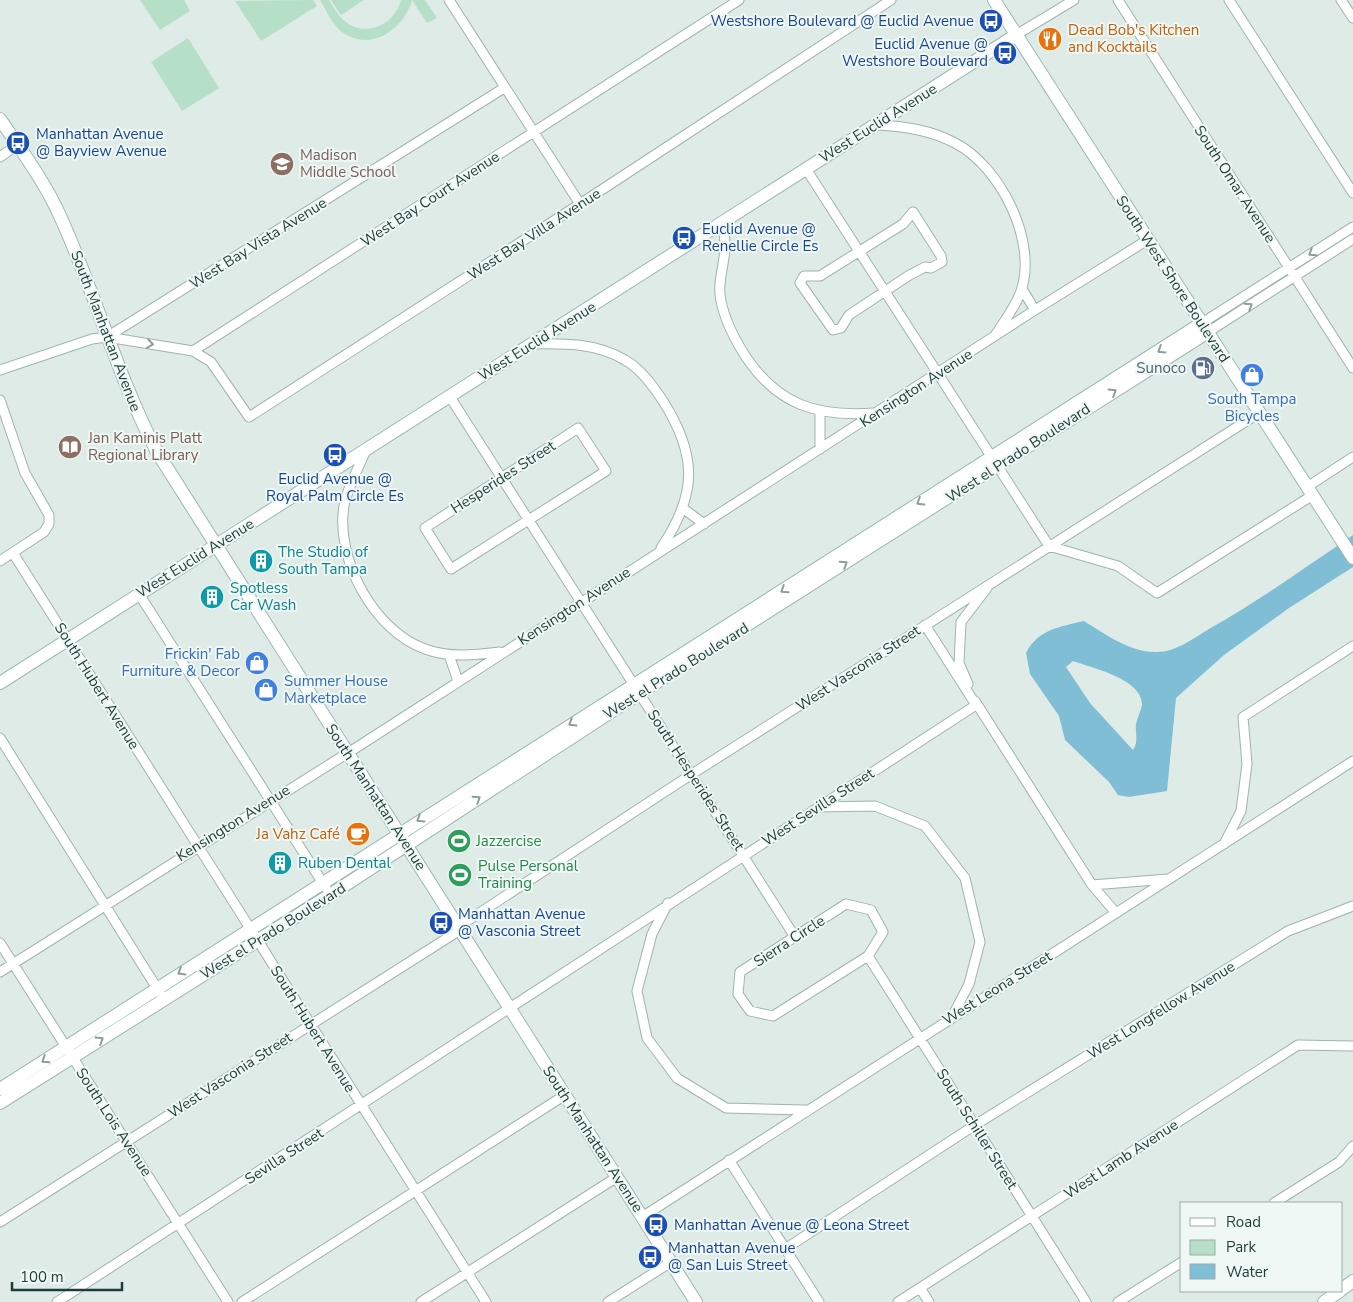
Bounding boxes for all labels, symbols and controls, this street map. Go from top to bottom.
bus stop icon: Westshore Boulevard @ Euclid Avenue [978,8,1004,34]
place label: Westshore Boulevard @ Euclid Avenue [711,11,974,31]
place label: Dead Bob's Kitchen and Kocktails [1068,20,1199,57]
restaurant icon: Dead Bob's Kitchen and Kocktails [1037,26,1063,52]
place label: Euclid Avenue @ Westshore Boulevard [842,34,988,71]
bus stop icon: Euclid Avenue @ Westshore Boulevard [992,40,1018,66]
street label: West Euclid Avenue [815,79,941,167]
street label: South Omar Avenue [1190,121,1280,247]
place label: Manhattan Avenue @ Bayview Avenue [36,124,167,161]
bus stop icon: Manhattan Avenue @ Bayview Avenue [5,130,31,156]
place label: Madison Middle School [300,145,396,182]
street label: West Bay Court Avenue [357,147,503,251]
school or university icon: Madison Middle School [269,151,295,177]
street label: West Bay Villa Avenue [464,183,604,285]
street label: South West Shore Boulevard [1111,192,1235,366]
street label: West Bay Vista Avenue [185,193,331,293]
place label: Euclid Avenue @ Renellie Circle Es [702,219,818,256]
bus stop icon: Euclid Avenue @ Renellie Circle Es [671,225,697,251]
one-way arrow [1308,247,1318,256]
street label: South Manhattan Avenue [66,248,146,414]
street label: West Euclid Avenue [474,297,600,385]
one-way arrow [1243,303,1252,312]
one-way arrow [146,338,155,348]
one-way arrow [1157,343,1166,353]
street label: Kensington Avenue [856,344,976,432]
fuel station icon: Sunoco [1190,355,1216,381]
place label: Sunoco [1136,358,1186,378]
shop icon: South Tampa Bicycles [1239,362,1265,388]
one-way arrow [1108,389,1117,398]
place label: South Tampa Bicycles [1208,389,1296,426]
street label: West el Prado Boulevard [942,399,1094,507]
place label: Jan Kaminis Platt Regional Library [87,428,203,465]
library icon: Jan Kaminis Platt Regional Library [57,434,83,460]
street label: Hesperides Street [447,435,560,518]
bus stop icon: Euclid Avenue @ Royal Palm Circle Es [322,442,348,468]
place label: Euclid Avenue @ Royal Palm Circle Es [266,469,404,506]
one-way arrow [917,495,926,505]
street label: West Euclid Avenue [132,514,258,602]
place label: The Studio of South Tampa [278,542,369,579]
building icon: The Studio of South Tampa [248,548,274,574]
one-way arrow [838,561,847,571]
street label: Kensington Avenue [514,562,634,650]
place label: Spotless Car Wash [230,578,296,615]
building icon: Spotless Car Wash [199,584,225,610]
one-way arrow [780,584,789,593]
street label: West el Prado Boulevard [599,618,753,724]
street label: South Hubert Avenue [50,619,144,753]
street label: West Vasconia Street [792,620,925,716]
place label: Frickin' Fab Furniture & Decor [122,644,241,681]
shop icon: Frickin' Fab Furniture & Decor [244,650,270,676]
place label: Summer House Marketplace [284,671,388,708]
shop icon: Summer House Marketplace [253,677,279,703]
street label: South Hesperides Street [643,706,750,855]
one-way arrow [569,717,578,727]
street label: South Manhattan Avenue [321,720,431,874]
street label: West Sevilla Street [758,763,878,851]
street label: Kensington Avenue [172,780,294,866]
one-way arrow [472,795,481,805]
one-way arrow [416,813,425,823]
cafe icon: Ja Vahz Café [345,821,371,847]
place label: Ja Vahz Café [255,824,340,844]
sports icon: Jazzercise [446,828,472,854]
place label: Jazzercise [475,831,541,851]
building icon: Ruben Dental [267,850,293,876]
place label: Ruben Dental [298,853,391,873]
place label: Pulse Personal Training [478,856,579,893]
sports icon: Pulse Personal Training [447,862,473,888]
street label: West el Prado Boulevard [196,878,350,984]
place label: Manhattan Avenue @ Vasconia Street [458,904,585,941]
bus stop icon: Manhattan Avenue @ Vasconia Street [428,910,454,936]
street label: Sierra Circle [749,910,829,972]
street label: West Leona Street [938,946,1056,1030]
street label: West Longfellow Avenue [1083,956,1239,1064]
street label: South Hubert Avenue [266,962,360,1096]
one-way arrow [178,965,187,975]
street label: West Vasconia Street [164,1027,297,1123]
one-way arrow [95,1036,104,1046]
one-way arrow [41,1053,50,1063]
street label: South Manhattan Avenue [538,1062,648,1216]
street label: South Lois Avenue [71,1064,157,1180]
street label: South Schiller Street [932,1065,1023,1194]
street label: West Lamb Avenue [1060,1115,1182,1203]
street label: Sevilla Street [241,1123,328,1189]
legend [1180,1202,1343,1292]
bus stop icon: Manhattan Avenue @ Leona Street [643,1212,669,1238]
text: Road [1226,1212,1261,1232]
place label: Manhattan Avenue @ Leona Street [674,1215,910,1235]
text: Park [1226,1237,1256,1257]
place label: Manhattan Avenue @ San Luis Street [668,1238,795,1275]
bus stop icon: Manhattan Avenue @ San Luis Street [637,1244,663,1270]
scale bar [12,1260,122,1292]
text: Water [1226,1262,1269,1282]
text: 100 m [20,1267,64,1287]

